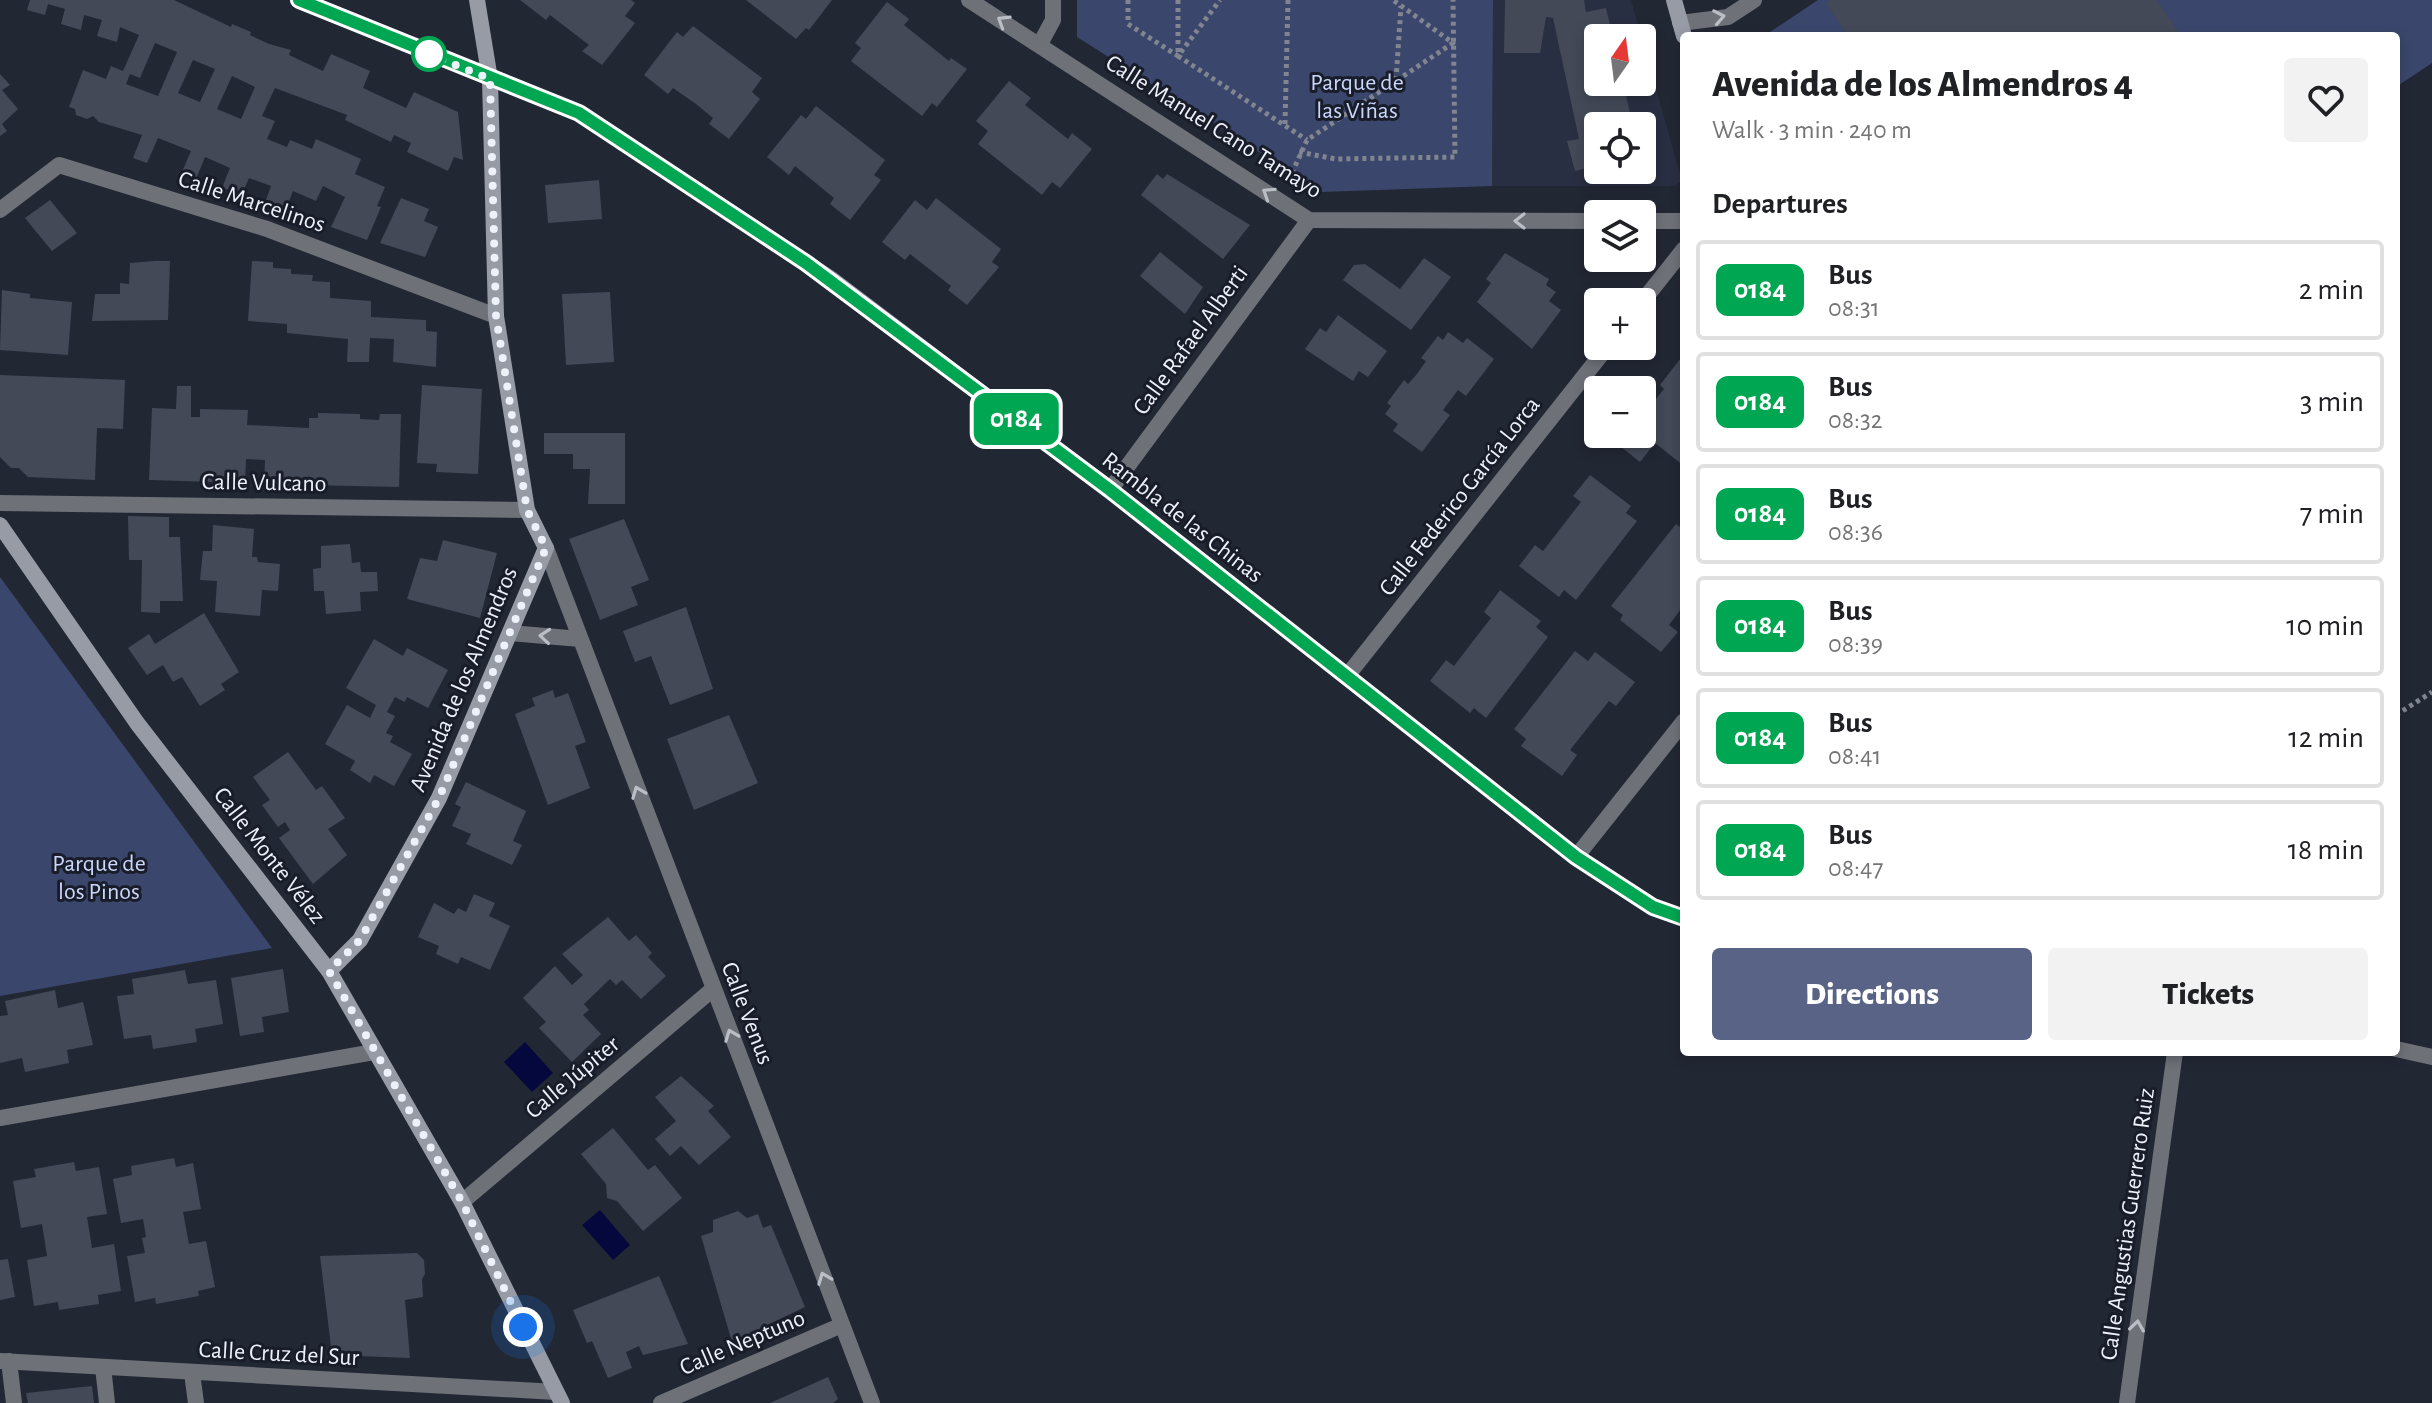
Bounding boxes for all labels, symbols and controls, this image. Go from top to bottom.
one-way arrow [1712,9,1726,26]
one-way arrow [997,15,1012,31]
north arrow [1584,24,1656,96]
map controls [1584,24,1656,448]
unlabelled marker [412,37,446,71]
street label: Calle Manuel Cano Tamayo [1101,51,1326,203]
button: heart [2284,58,2368,142]
text: Avenida de los Almendros 4 [1712,66,2133,104]
park label: Parque de las Viñas [1310,71,1404,123]
button: locate [1584,112,1656,184]
text: Walk · 3 min · 240 m [1712,117,1912,143]
street label: Calle Marcelinos [175,167,328,237]
one-way arrow [1262,187,1277,202]
text: Departures [1712,189,1848,219]
button: layers [1584,200,1656,272]
one-way arrow [1513,212,1526,230]
text: Bus [1828,260,1873,290]
street label: Calle Rafael Alberti [1129,262,1253,419]
text: 2 min [2299,275,2364,305]
text: 0184 [1734,276,1786,304]
button: + [1584,288,1656,360]
text: 08:31 [1828,295,1880,321]
text: Bus [1828,372,1873,402]
button: − [1584,376,1656,448]
text: 3 min [2300,387,2364,417]
text: 0184 [1734,388,1786,416]
line badge: 0184 [960,393,1072,445]
street label: Calle Federico García Lorca [1375,393,1545,601]
text: 0184 [990,405,1042,433]
text: 08:32 [1828,407,1883,433]
street label: Rambla de las Chinas [1098,448,1267,588]
street label: Calle Vulcano [201,470,327,496]
text: Bus [1828,484,1873,514]
text: 7 min [2300,499,2364,529]
text: 0184 [1734,500,1786,528]
text: 08:36 [1828,519,1883,545]
street label: Avenida de los Almendros [406,564,522,795]
text: Bus [1828,596,1873,626]
text: 10 min [2286,611,2364,641]
text: 0184 [1734,612,1786,640]
one-way arrow [538,628,551,645]
text: 08:39 [1828,631,1883,657]
text: Bus [1828,708,1873,738]
text: 12 min [2288,723,2364,753]
text: 0184 [1734,724,1786,752]
text: 08:41 [1828,743,1881,769]
street label: Calle Monte Vélez [209,783,330,928]
one-way arrow [631,786,648,800]
text: Bus [1828,820,1873,850]
text: 18 min [2288,835,2364,865]
text: 0184 [1734,836,1786,864]
park label: Parque de los Pinos [52,852,146,904]
text: 08:47 [1828,855,1883,881]
button: Directions [1712,948,2032,1040]
button: Tickets [2048,948,2368,1040]
street label: Calle Venus [717,959,778,1068]
one-way arrow [724,1029,741,1043]
street label: Calle Júpiter [521,1032,624,1124]
street label: Calle Angustias Guerrero Ruiz [2097,1086,2159,1362]
one-way arrow [817,1272,834,1286]
street label: Calle Neptuno [676,1306,809,1380]
your location [503,1307,543,1347]
one-way arrow [2128,1319,2145,1333]
street label: Calle Cruz del Sur [198,1338,360,1370]

